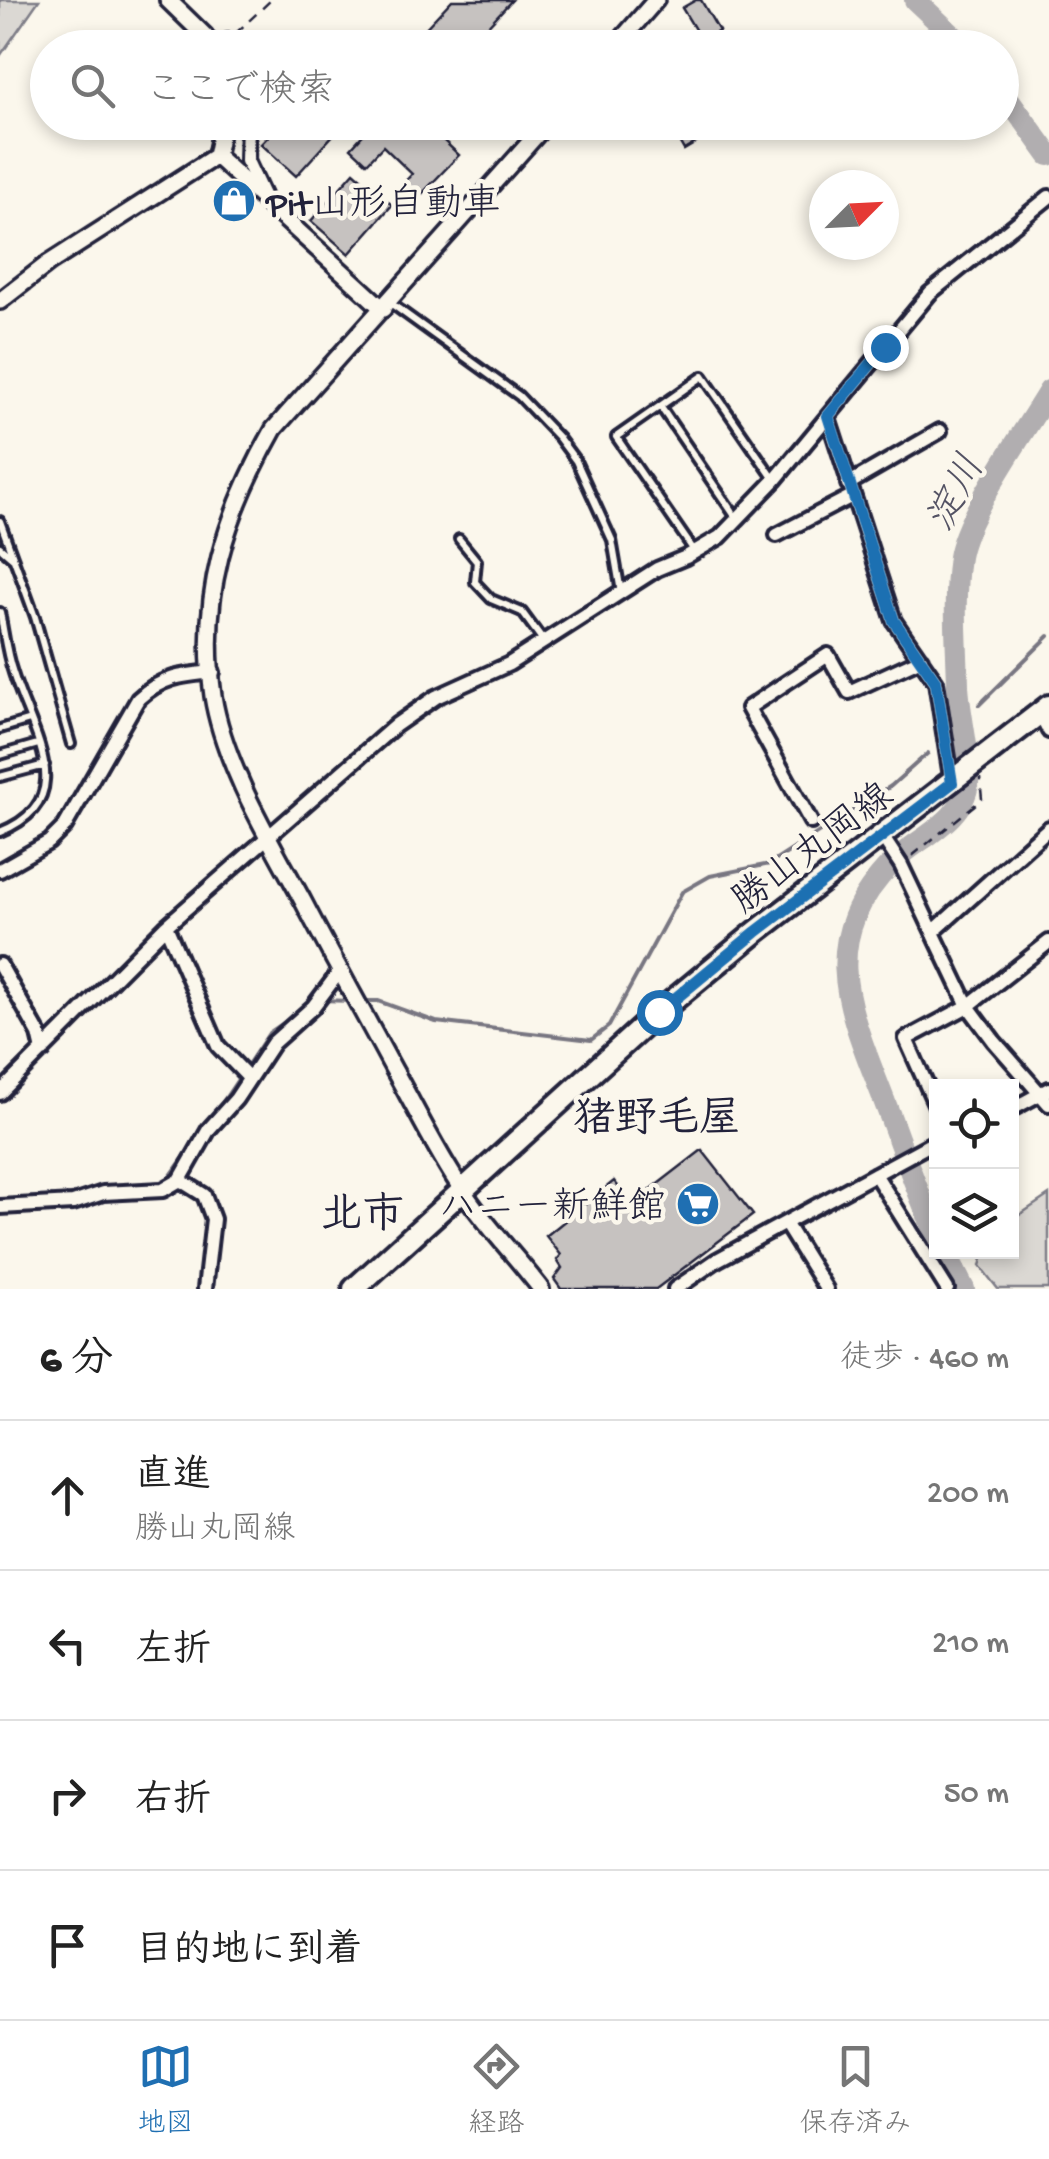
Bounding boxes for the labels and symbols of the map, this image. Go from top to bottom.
north arrow [809,170,899,260]
shop icon: Pit山形自動車 [211,178,257,224]
place label: Pit山形自動車 [265,183,501,229]
route end [863,325,909,371]
water label: 淀川 [919,448,998,541]
street label: 勝山丸岡線 [724,774,904,926]
route start [637,990,683,1036]
district label: 猪野毛屋 [573,1096,741,1147]
supermarket icon: ハニー新鮮館 [675,1181,721,1227]
place label: ハニー新鮮館 [439,1187,666,1232]
district label: 北市 [320,1191,404,1243]

